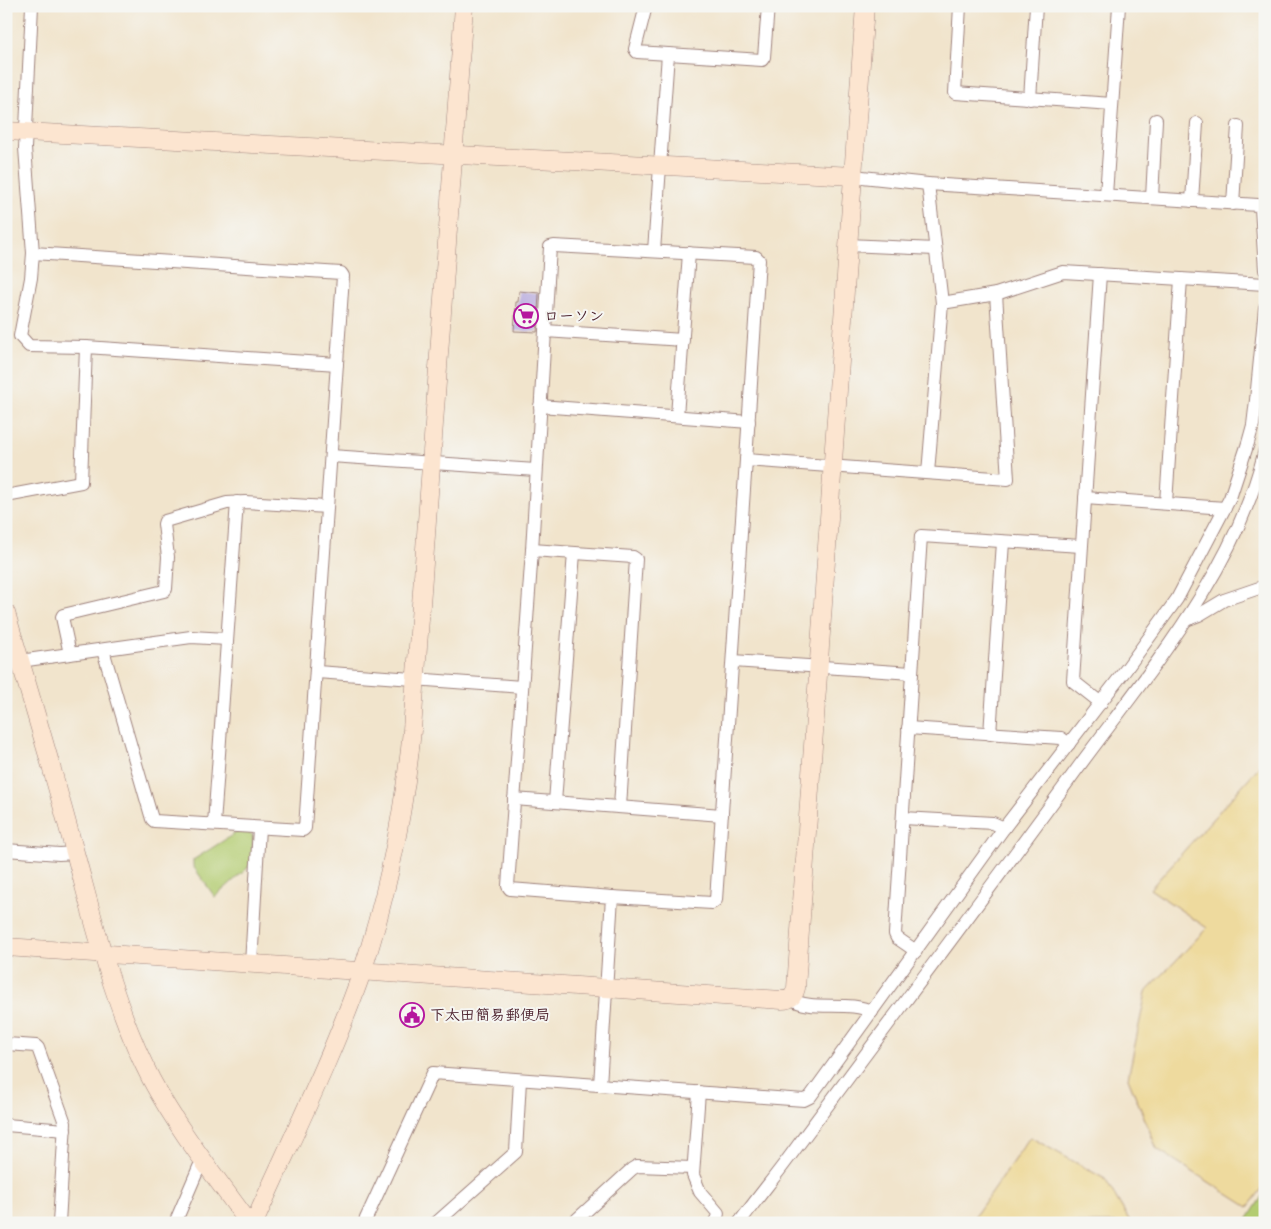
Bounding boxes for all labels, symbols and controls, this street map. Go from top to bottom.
supermarket icon: ローソン [513,303,539,329]
place label: ローソン [544,306,604,327]
public building icon: 下太田簡易郵便局 [399,1002,425,1028]
place label: 下太田簡易郵便局 [430,1005,550,1026]

